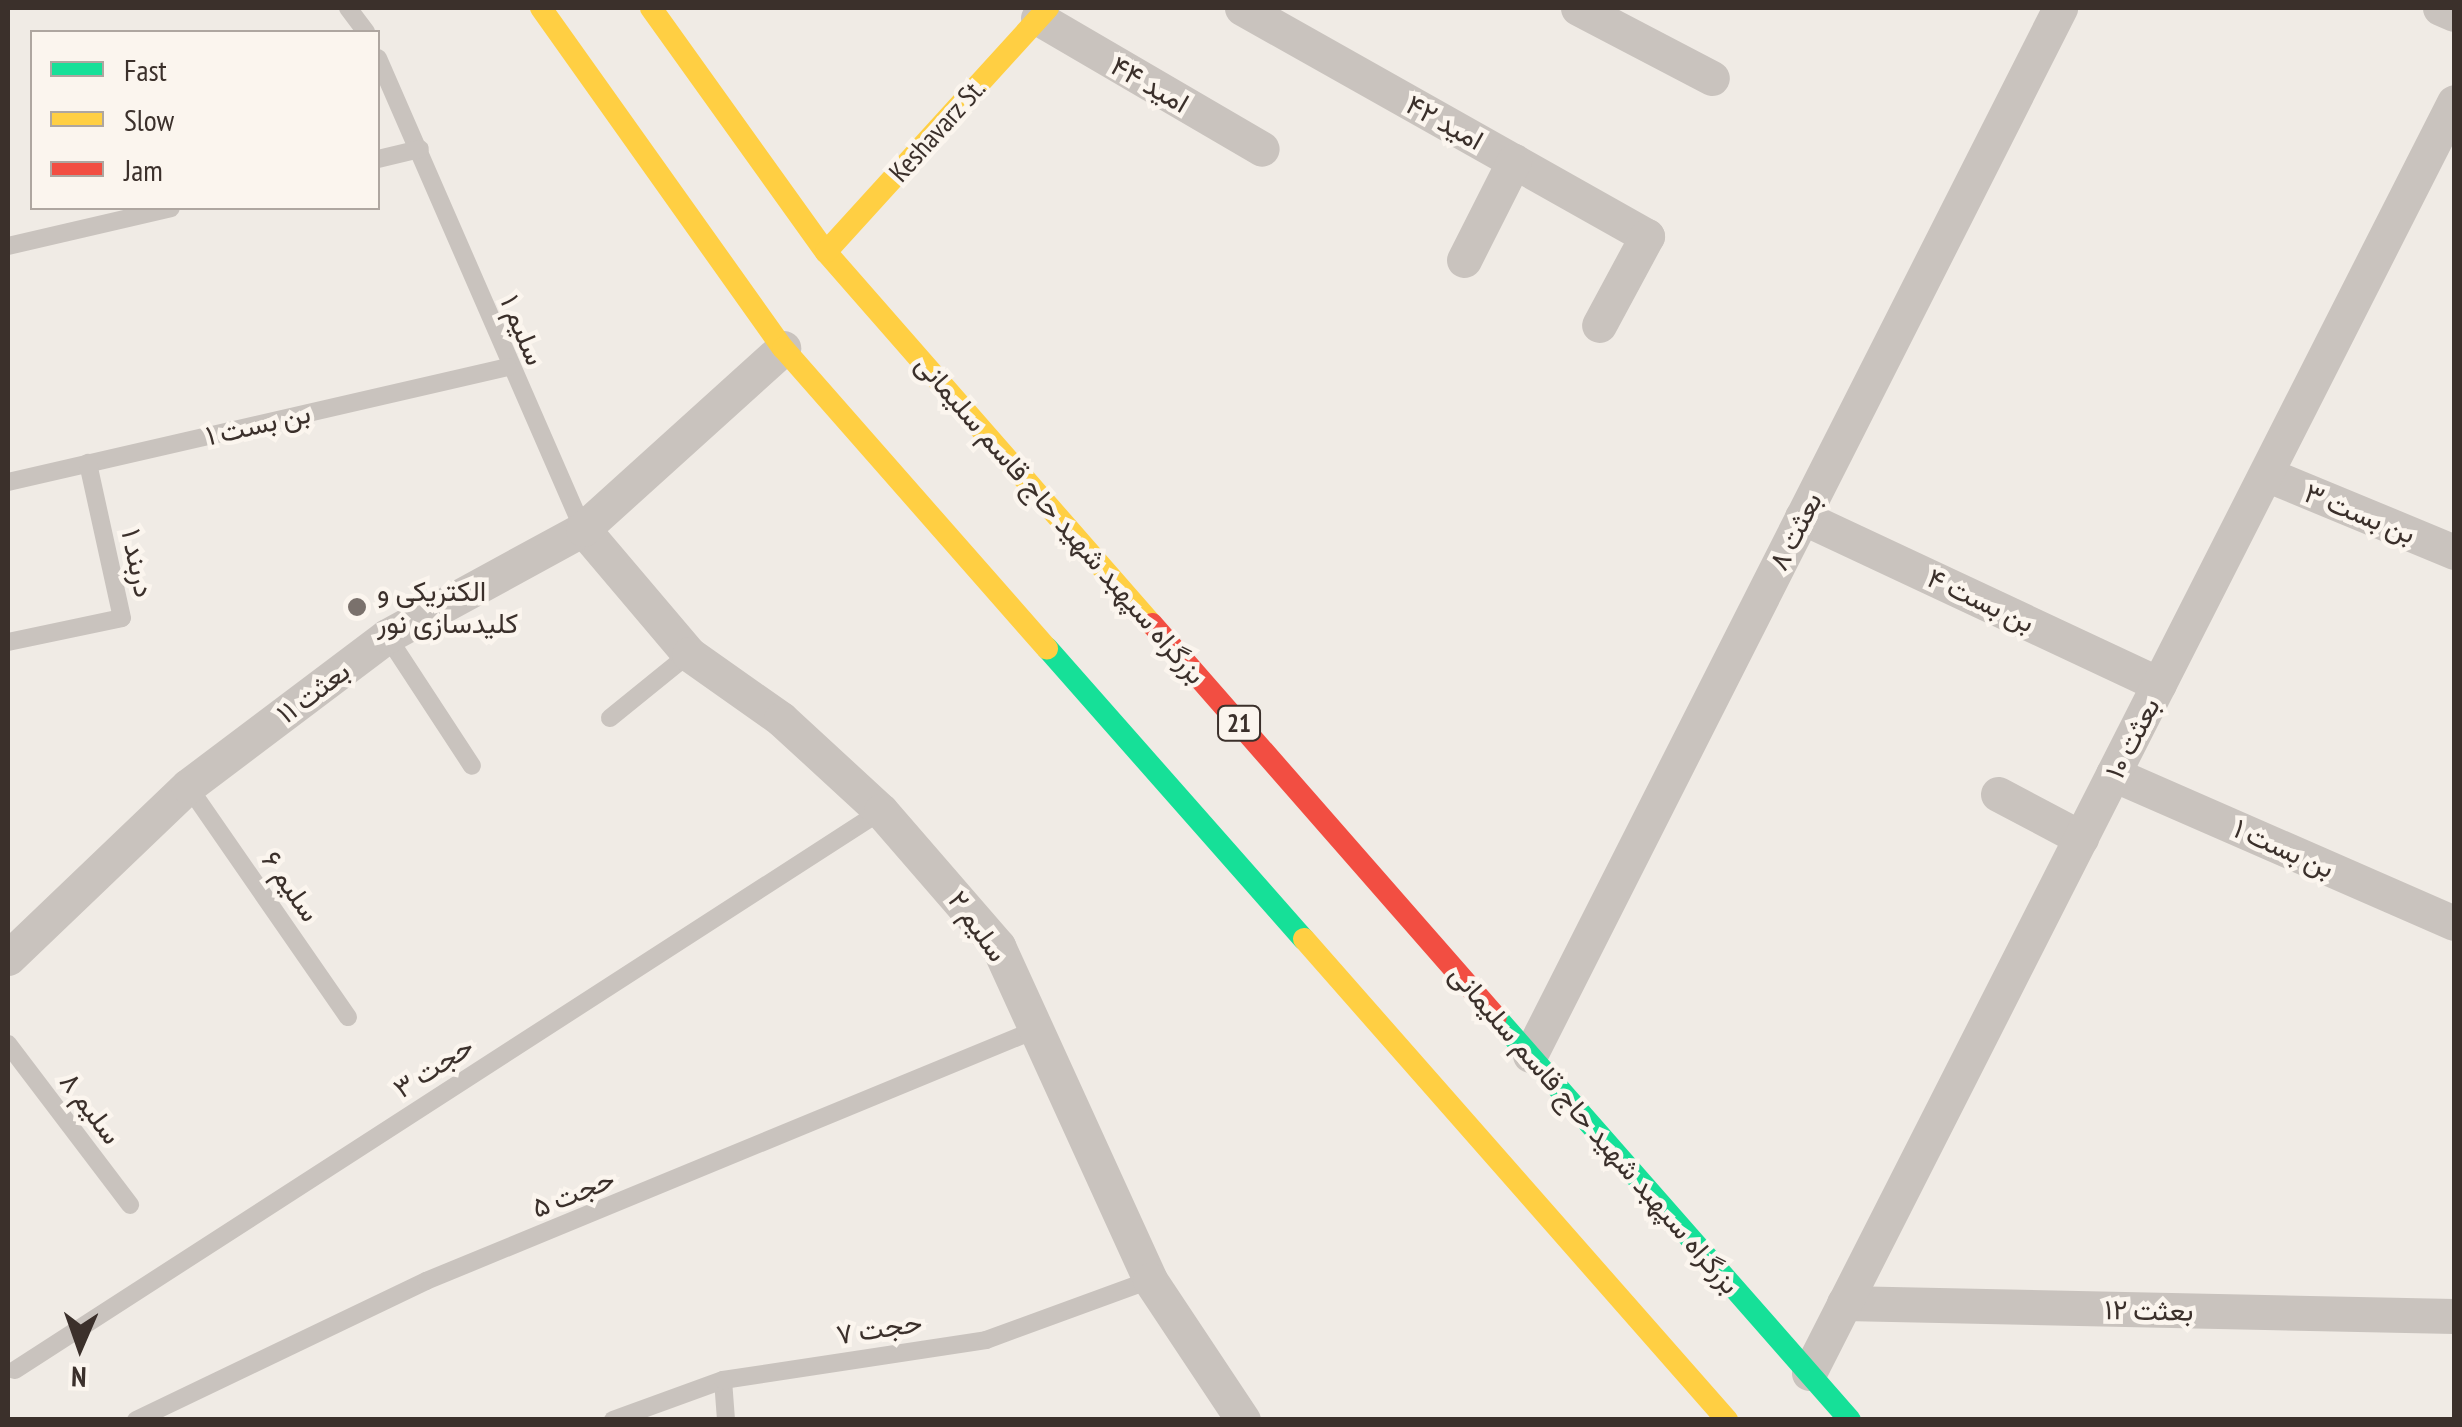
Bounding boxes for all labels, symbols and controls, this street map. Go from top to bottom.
legend [30,30,380,210]
street label: امید ۴۴ [1105,48,1195,120]
text: Fast [124,50,167,89]
street label: Keshavarz St. [882,71,992,189]
street label: امید ۴۲ [1401,87,1489,157]
text: Slow [124,100,174,139]
text: Jam [124,150,163,189]
street label: سلیم ۱ [493,290,553,370]
street label: بزرگراه سپهبد شهید حاج قاسم سلیمانی [909,348,1213,690]
street label: بن بست ۱ [202,396,314,452]
street label: بن بست ۳ [2300,476,2420,550]
street label: بعثت ۸ [1761,487,1829,575]
street label: دربند ۱ [114,526,162,600]
street label: بن بست ۴ [1922,561,2040,639]
place label: الکتریکی و کلیدسازی نور [377,574,518,640]
marker: الکتریکی و کلیدسازی نور [346,596,368,618]
street label: بعثت ۱۱ [270,654,356,730]
street label: بعثت ۱۰ [2097,692,2167,784]
road number: 21 [1216,703,1262,743]
street label: بن بست ۱ [2229,811,2339,885]
street label: سلیم ۶ [255,844,327,928]
street label: سلیم ۲ [941,884,1015,968]
street label: بزرگراه سپهبد شهید حاج قاسم سلیمانی [1443,958,1747,1300]
street label: حجت ۳ [387,1029,479,1105]
street label: سلیم ۸ [53,1065,129,1151]
street label: حجت ۵ [527,1161,619,1225]
street label: بعثت ۱۲ [2104,1292,2194,1328]
north arrow [30,1297,130,1397]
street label: حجت ۷ [834,1305,924,1351]
text: N [71,1359,87,1396]

